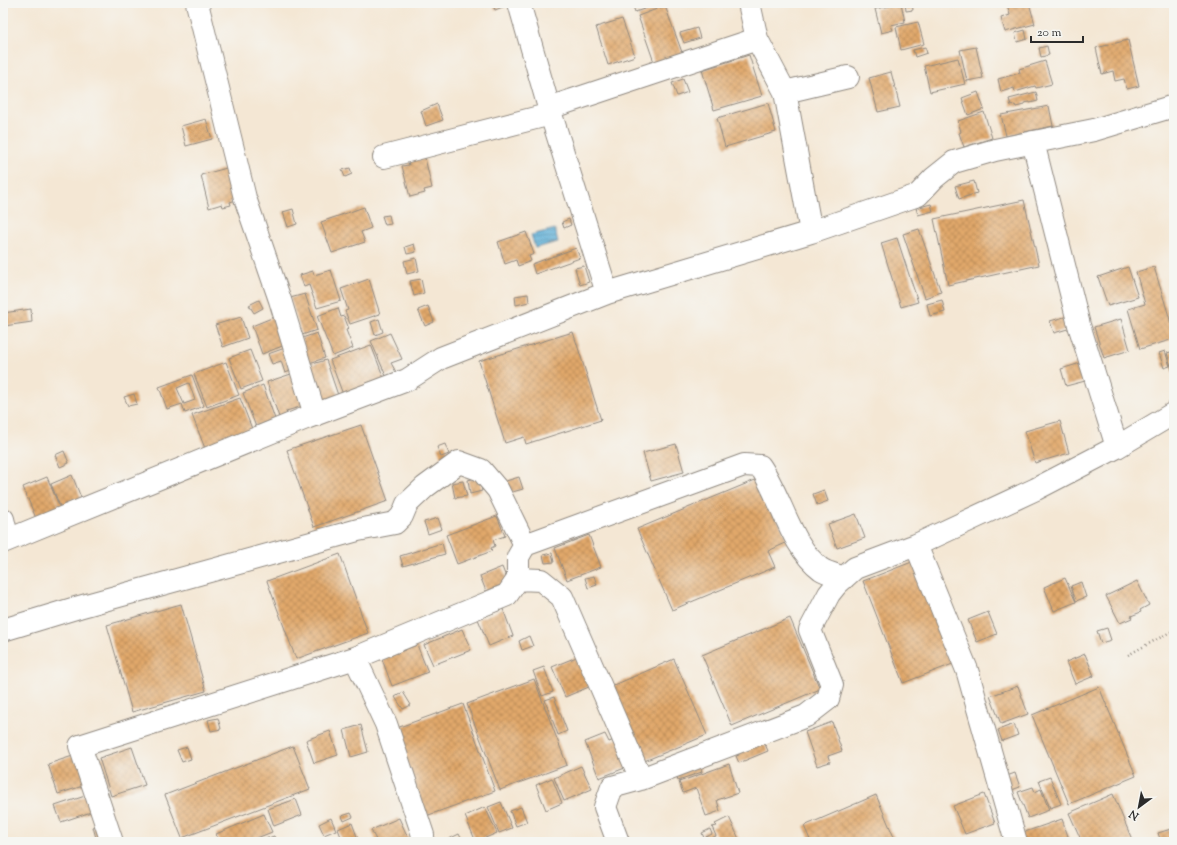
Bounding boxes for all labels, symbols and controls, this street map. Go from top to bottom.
scale bar [1031,18,1083,44]
text: 20 m [1037,24,1062,42]
north arrow [1119,787,1159,827]
text: N [1126,805,1143,824]

